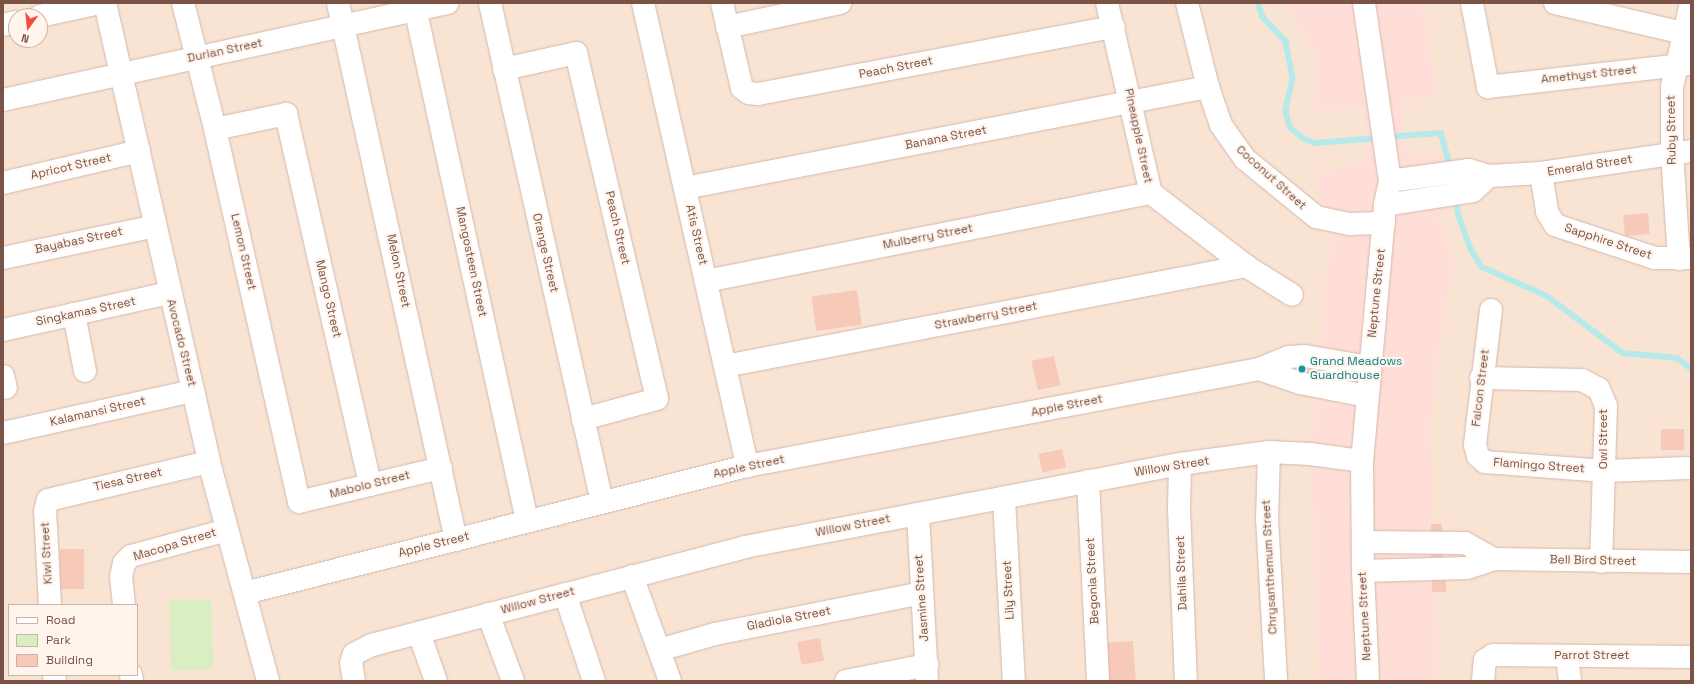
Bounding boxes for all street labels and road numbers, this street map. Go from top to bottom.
street label: Durian Street [186,36,264,66]
street label: Peach Street [858,54,934,82]
street label: Amethyst Street [1540,63,1638,87]
street label: Pineapple Street [1121,87,1155,185]
street label: Ruby Street [1664,95,1680,165]
street label: Banana Street [904,123,988,153]
street label: Coconut Street [1233,143,1309,213]
street label: Apricot Street [29,151,113,183]
street label: Emerald Street [1546,152,1634,180]
street label: Peach Street [602,190,632,266]
street label: Atis Street [682,203,710,267]
street label: Mangosteen Street [452,205,490,319]
street label: Lemon Street [227,212,259,292]
street label: Orange Street [529,212,561,294]
street label: Mulberry Street [882,221,974,253]
street label: Sapphire Street [1562,221,1654,263]
street label: Bayabas Street [34,225,124,257]
street label: Melon Street [383,233,413,309]
street label: Neptune Street [1365,248,1389,338]
street label: Mango Street [312,259,344,339]
street label: Singkamas Street [35,294,137,330]
street label: Avocado Street [163,298,199,388]
street label: Strawberry Street [933,299,1039,333]
street label: Falcon Street [1469,348,1493,428]
street label: Apple Street [1030,392,1104,420]
street label: Kalamansi Street [49,394,147,430]
street label: Owl Street [1597,409,1611,469]
street label: Apple Street [712,452,786,482]
street label: Willow Street [1133,454,1211,480]
street label: Flamingo Street [1493,456,1585,476]
street label: Tiesa Street [92,465,164,495]
street label: Mabolo Street [328,468,412,502]
street label: Chrysanthemum Street [1259,499,1281,635]
street label: Willow Street [814,512,892,540]
street label: Kiwi Street [38,521,56,585]
street label: Macopa Street [132,526,218,564]
street label: Apple Street [397,529,471,561]
street label: Dahila Street [1173,535,1191,611]
street label: Begonia Street [1084,537,1102,625]
street label: Bell Bird Street [1550,553,1636,569]
street label: Jasmine Street [912,554,932,642]
street label: Lily Street [1000,560,1018,620]
street label: Neptune Street [1355,571,1375,661]
street label: Willow Street [499,584,577,618]
street label: Gladiola Street [746,604,832,634]
street label: Parrot Street [1554,649,1630,663]

